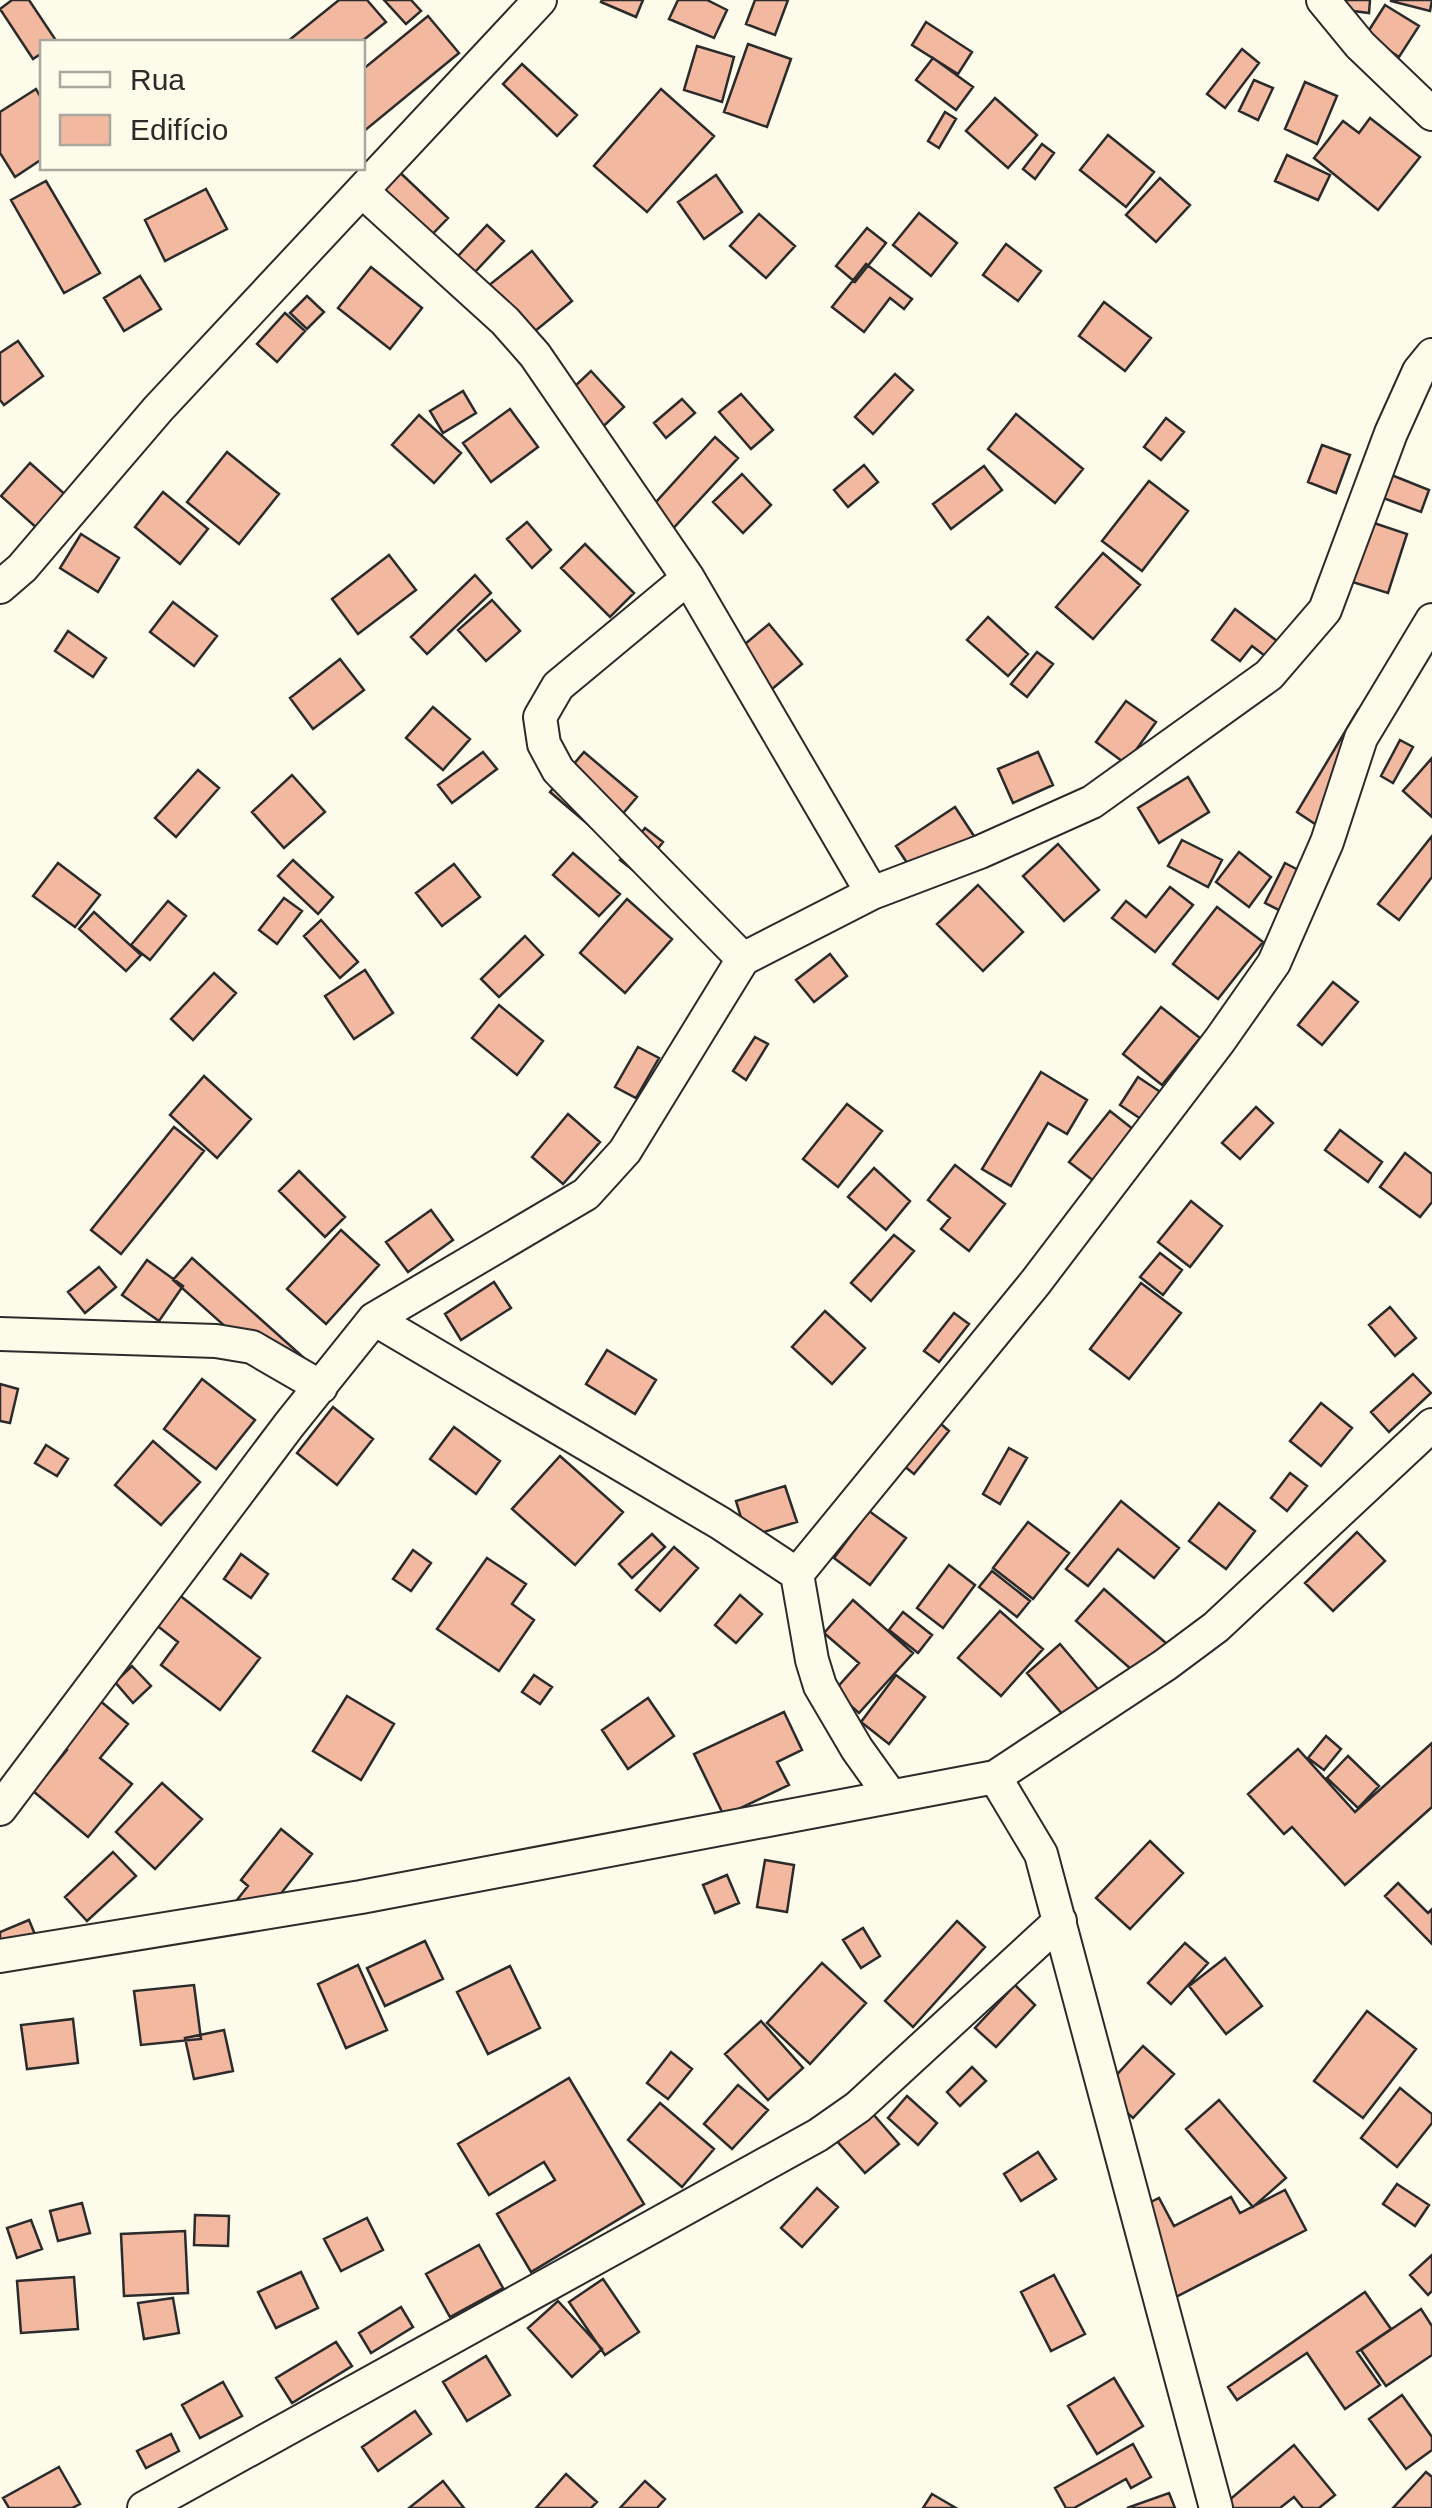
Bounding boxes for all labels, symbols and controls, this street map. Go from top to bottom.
legend [40,40,365,170]
text: Rua [130,63,185,96]
text: Edifício [130,113,228,146]

